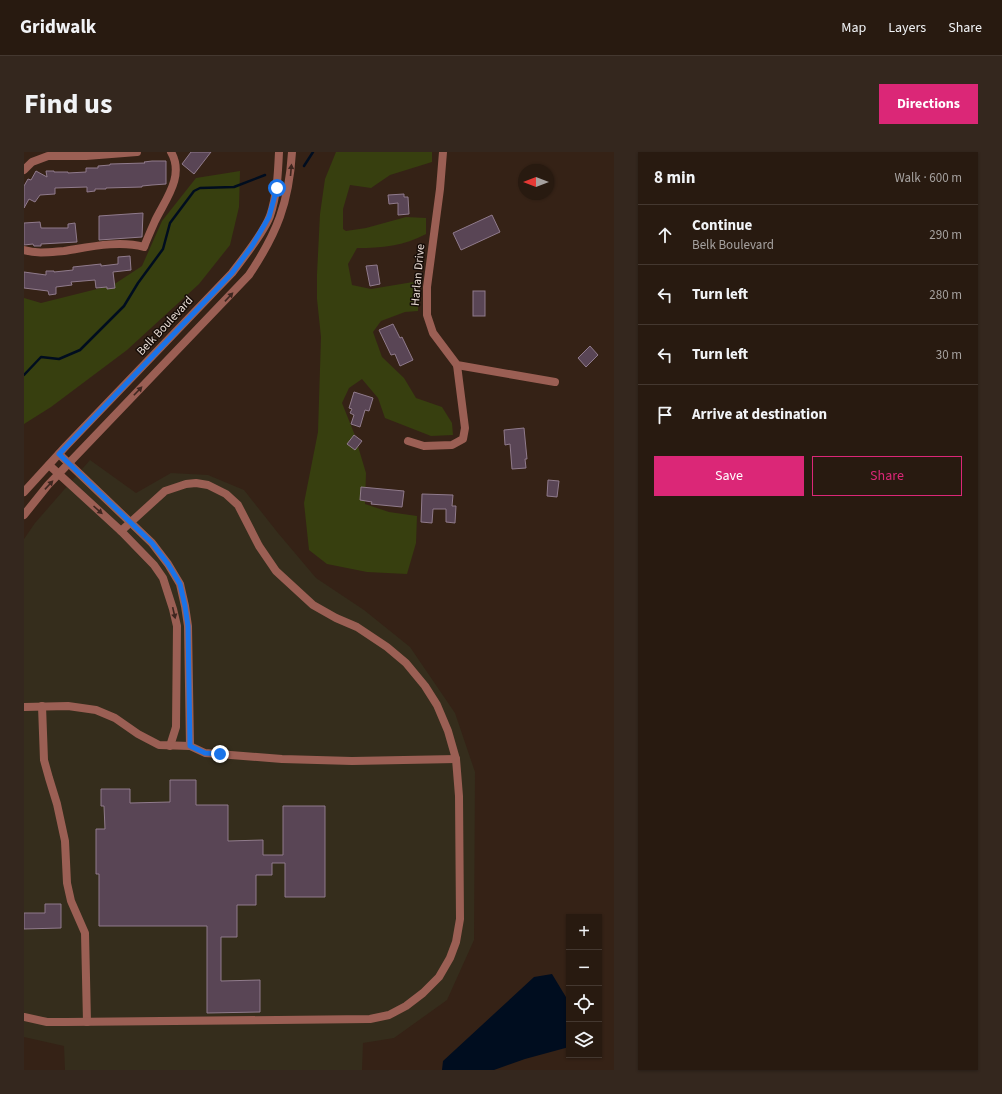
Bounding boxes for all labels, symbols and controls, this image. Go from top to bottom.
text: Gridwalk [20,14,96,41]
text: Map [841,18,866,38]
text: Layers [888,18,926,38]
text: Share [948,18,982,38]
text: Find us [24,84,112,124]
button: Directions [879,84,978,124]
one-way arrow [287,164,294,176]
north arrow [518,164,554,200]
text: 8 min [654,166,695,190]
text: Walk · 600 m [894,169,962,187]
route start [268,179,286,197]
text: Continue [692,215,752,236]
icon: ahead [654,224,676,246]
text: 290 m [929,226,962,244]
text: Belk Boulevard [692,236,774,254]
street label: Harlan Drive [407,243,429,307]
icon: left [654,284,676,306]
text: Turn left [692,284,748,305]
text: 280 m [929,286,962,304]
one-way arrow [224,292,233,302]
street label: Belk Boulevard [133,293,197,359]
icon: left [654,344,676,366]
text: Turn left [692,344,748,365]
text: 30 m [936,346,962,364]
one-way arrow [134,385,143,396]
icon: arrive [654,404,676,426]
text: Arrive at destination [692,404,827,425]
button: Save [654,456,804,496]
button: Share [812,456,962,496]
one-way arrow [44,480,54,490]
one-way arrow [93,506,104,515]
one-way arrow [171,606,177,619]
route end [211,745,229,763]
map controls [566,914,602,1058]
button: + [566,914,602,950]
button: − [566,950,602,986]
button: locate [566,986,602,1022]
button: layers [566,1022,602,1058]

